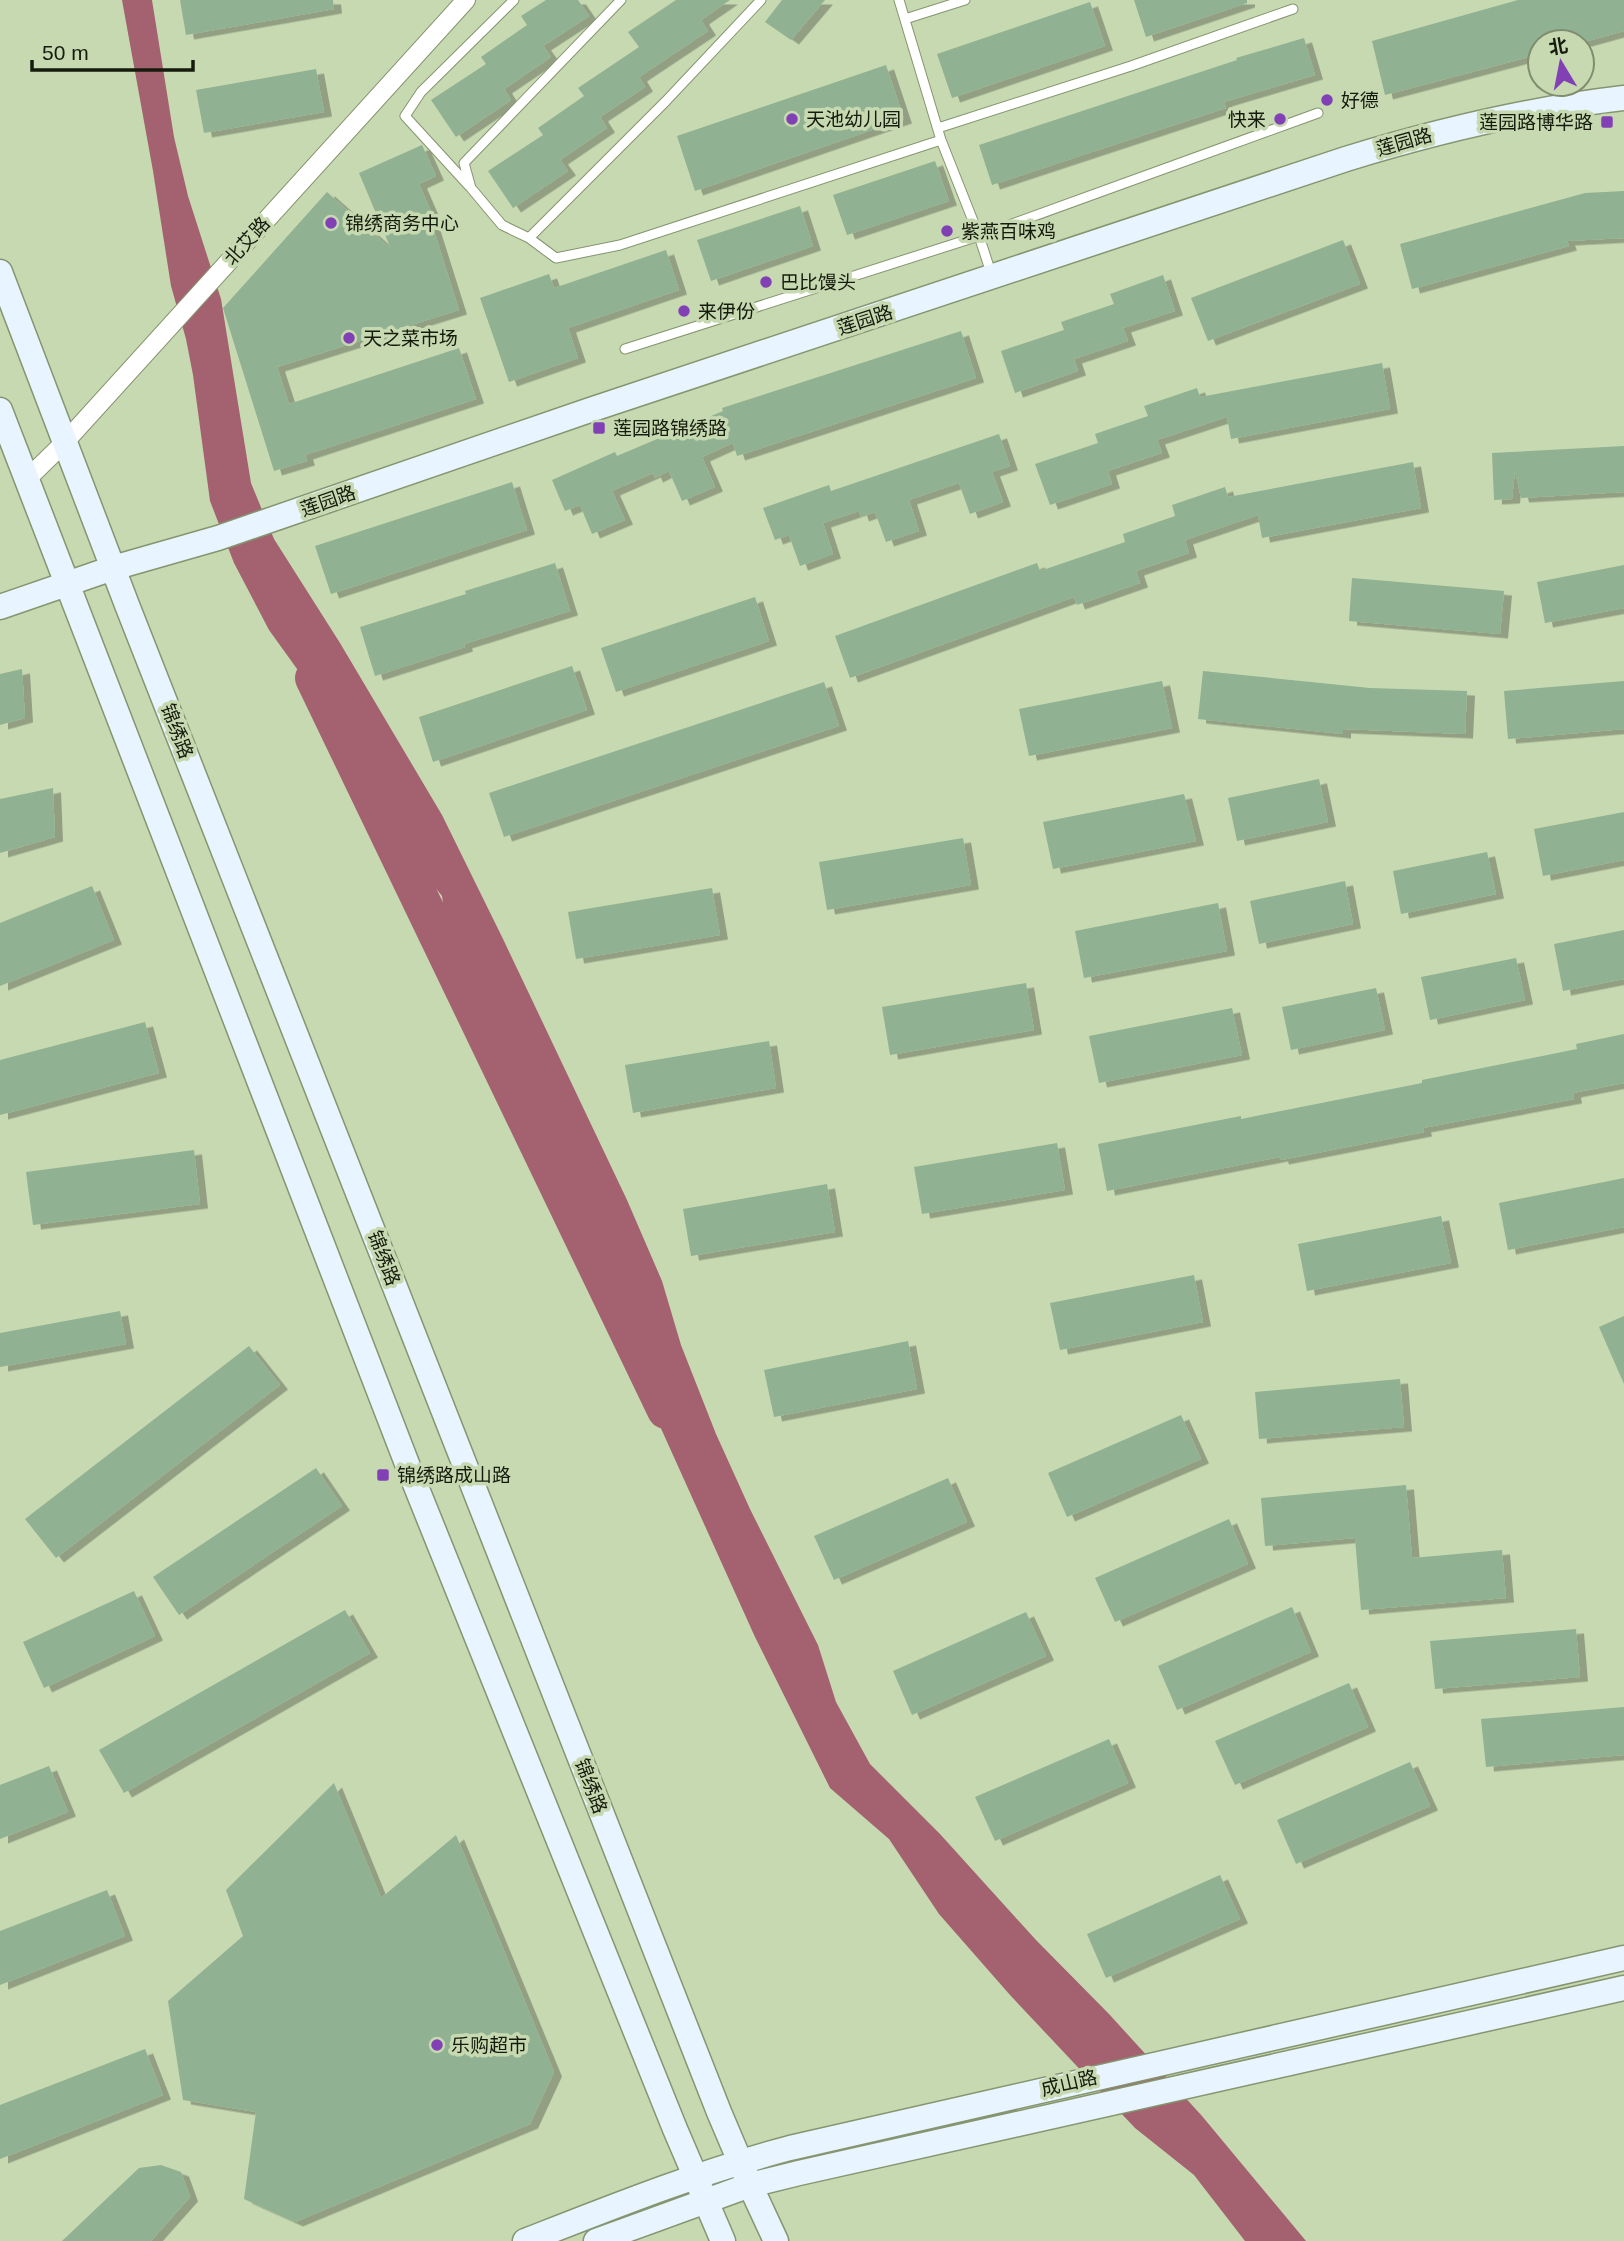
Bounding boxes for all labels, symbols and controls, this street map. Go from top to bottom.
scale bar [32,28,192,72]
north arrow [1526,28,1596,98]
text: 北 [1547,35,1569,59]
text: 50 m [42,41,89,64]
place label: 好德 [1341,90,1379,111]
marker: 好德 [1319,92,1335,108]
place label: 天池幼儿园 [806,109,901,130]
place label: 快来 [1228,109,1266,130]
marker: 天池幼儿园 [784,111,800,127]
marker: 快来 [1272,111,1288,127]
place label: 莲园路博华路 [1479,112,1593,133]
marker: 莲园路博华路 [1599,114,1615,130]
street label: 莲园路 [1374,124,1434,160]
street label: 北艾路 [220,213,274,269]
place label: 锦绣商务中心 [345,213,459,234]
marker: 锦绣商务中心 [323,215,339,231]
place label: 紫燕百味鸡 [961,221,1056,242]
marker: 紫燕百味鸡 [939,223,955,239]
place label: 巴比馒头 [780,272,856,293]
marker: 巴比馒头 [758,274,774,290]
place label: 来伊份 [698,301,755,322]
street label: 莲园路 [835,301,895,339]
marker: 来伊份 [676,303,692,319]
place label: 天之菜市场 [363,328,458,349]
marker: 天之菜市场 [341,330,357,346]
place label: 莲园路锦绣路 [613,418,727,439]
marker: 莲园路锦绣路 [591,420,607,436]
street label: 莲园路 [298,482,358,520]
street label: 锦绣路 [157,701,197,761]
street label: 锦绣路 [364,1228,404,1288]
place label: 锦绣路成山路 [397,1465,511,1486]
marker: 锦绣路成山路 [375,1467,391,1483]
street label: 锦绣路 [571,1756,611,1816]
place label: 乐购超市 [451,2035,527,2056]
marker: 乐购超市 [429,2037,445,2053]
street label: 成山路 [1039,2066,1099,2100]

